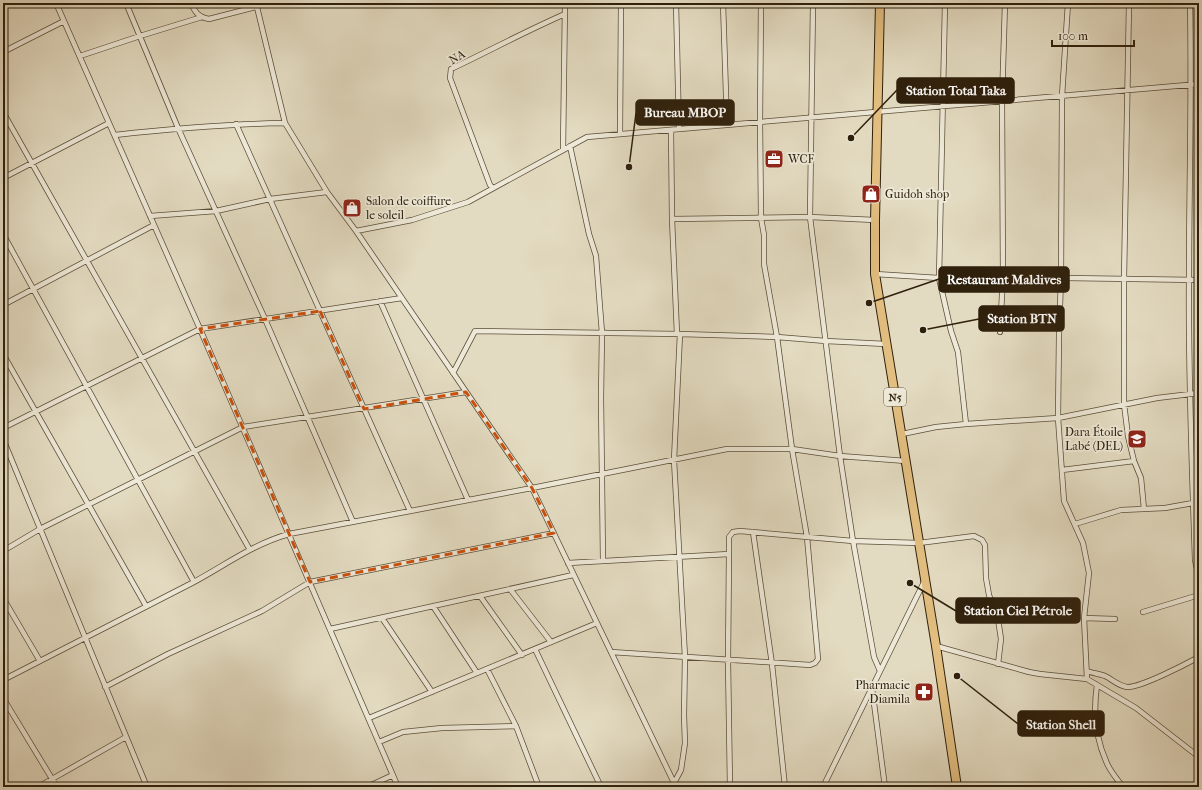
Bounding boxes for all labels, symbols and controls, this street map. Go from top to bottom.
scale bar [1052,22,1134,48]
text: 100 m [1058,29,1088,43]
street label: NA [446,47,468,67]
callout: Station Total Taka [897,78,1014,103]
text: Station Total Taka [906,83,1007,98]
callout: Bureau MBOP [636,100,734,125]
text: Bureau MBOP [644,105,726,120]
office icon: WCF [763,148,785,170]
place label: WCF [787,152,815,166]
shop icon: Guidoh shop [860,183,882,205]
place label: Guidoh shop [885,187,950,201]
place label: Salon de coiffure le soleil [365,194,451,222]
shop icon: Salon de coiffure le soleil [341,197,363,219]
callout: Restaurant Maldives [939,267,1069,292]
text: Restaurant Maldives [947,272,1061,287]
callout: Station BTN [979,306,1064,331]
text: Station BTN [987,311,1057,326]
road number: N5 [884,388,906,406]
place label: Dara Étoile Labé (DEL) [1065,424,1123,453]
school or university icon: Dara Étoile Labé (DEL) [1126,428,1148,450]
callout: Station Ciel Pétrole [956,598,1080,623]
text: Station Ciel Pétrole [964,603,1073,618]
place label: Pharmacie Diamila [855,678,910,706]
pharmacy icon: Pharmacie Diamila [913,681,935,703]
callout: Station Shell [1018,711,1104,736]
text: Station Shell [1026,717,1096,732]

